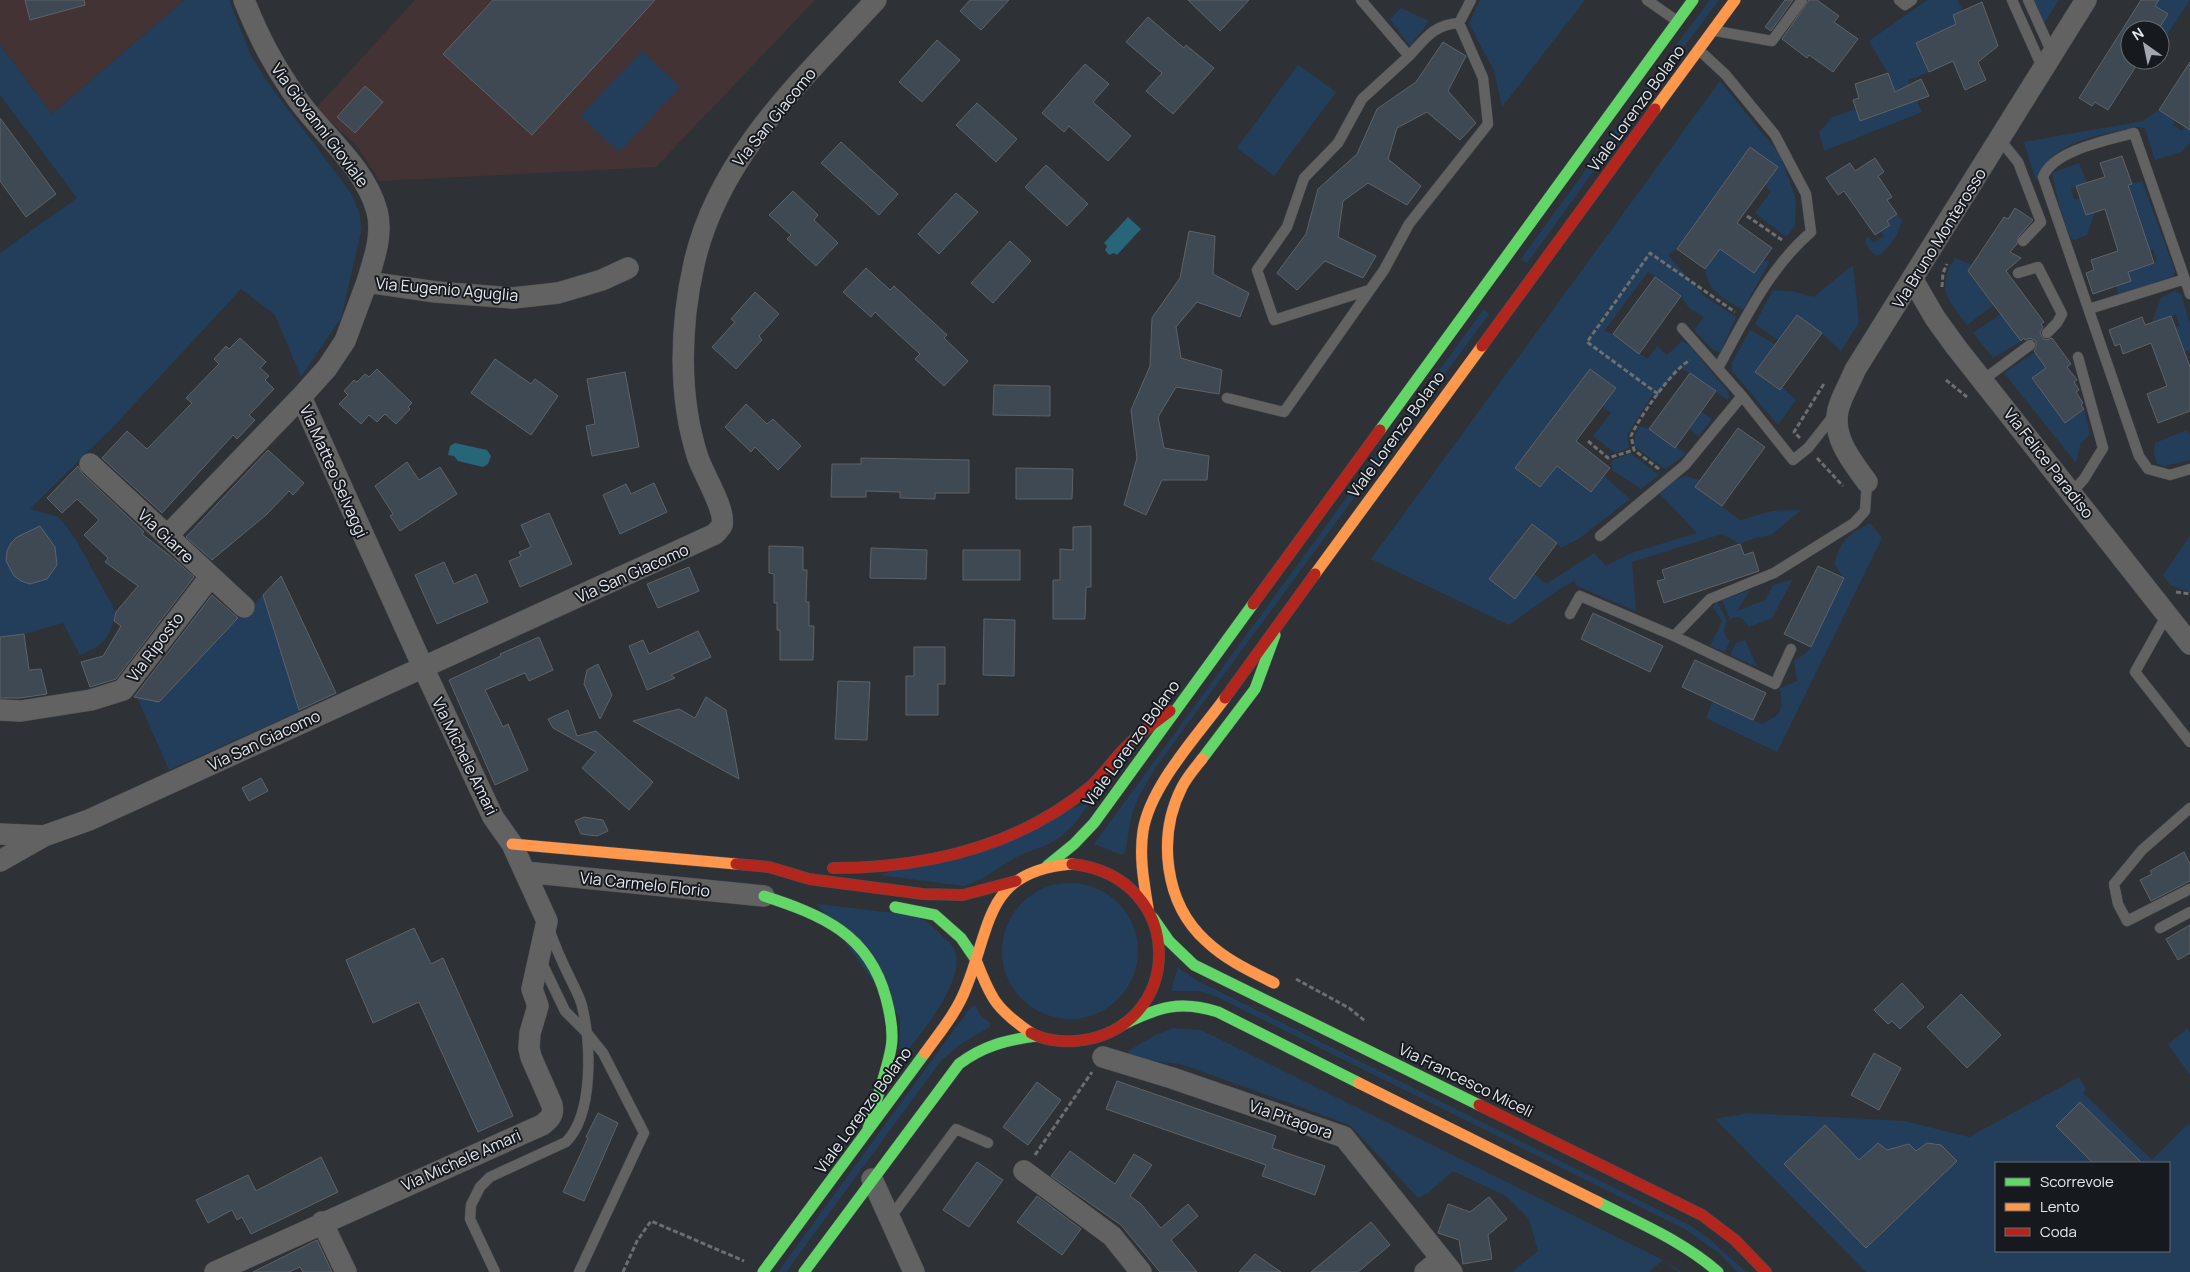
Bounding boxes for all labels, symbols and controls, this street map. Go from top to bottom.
north arrow [2120,20,2170,70]
text: N [2128,23,2147,44]
street label: Viale Lorenzo Bolano [1583,40,1689,176]
street label: Via Giovanni Gioviale [266,59,374,191]
street label: Via San Giacomo [727,63,821,171]
street label: Via Bruno Monterosso [1887,164,1991,312]
street label: Via Eugenio Aguglia [375,272,519,306]
street label: Viale Lorenzo Bolano [1343,366,1449,502]
street label: Via Matteo Selvaggi [295,401,373,541]
street label: Via Felice Paradiso [1999,403,2099,523]
street label: Via Giarre [133,504,199,568]
street label: Via San Giacomo [572,538,692,608]
street label: Via Riposto [122,608,188,686]
street label: Viale Lorenzo Bolano [1078,675,1184,811]
street label: Via Michele Amari [427,693,503,819]
street label: Via San Giacomo [204,704,324,776]
street label: Via Carmelo Florio [579,866,711,902]
street label: Via Francesco Miceli [1395,1038,1537,1122]
street label: Viale Lorenzo Bolano [810,1042,916,1178]
street label: Via Pitagora [1246,1094,1336,1144]
street label: Via Michele Amari [398,1124,524,1196]
legend [1995,1162,2170,1252]
text: Scorrevole [2040,1171,2114,1192]
text: Lento [2040,1196,2080,1217]
text: Coda [2040,1221,2077,1242]

